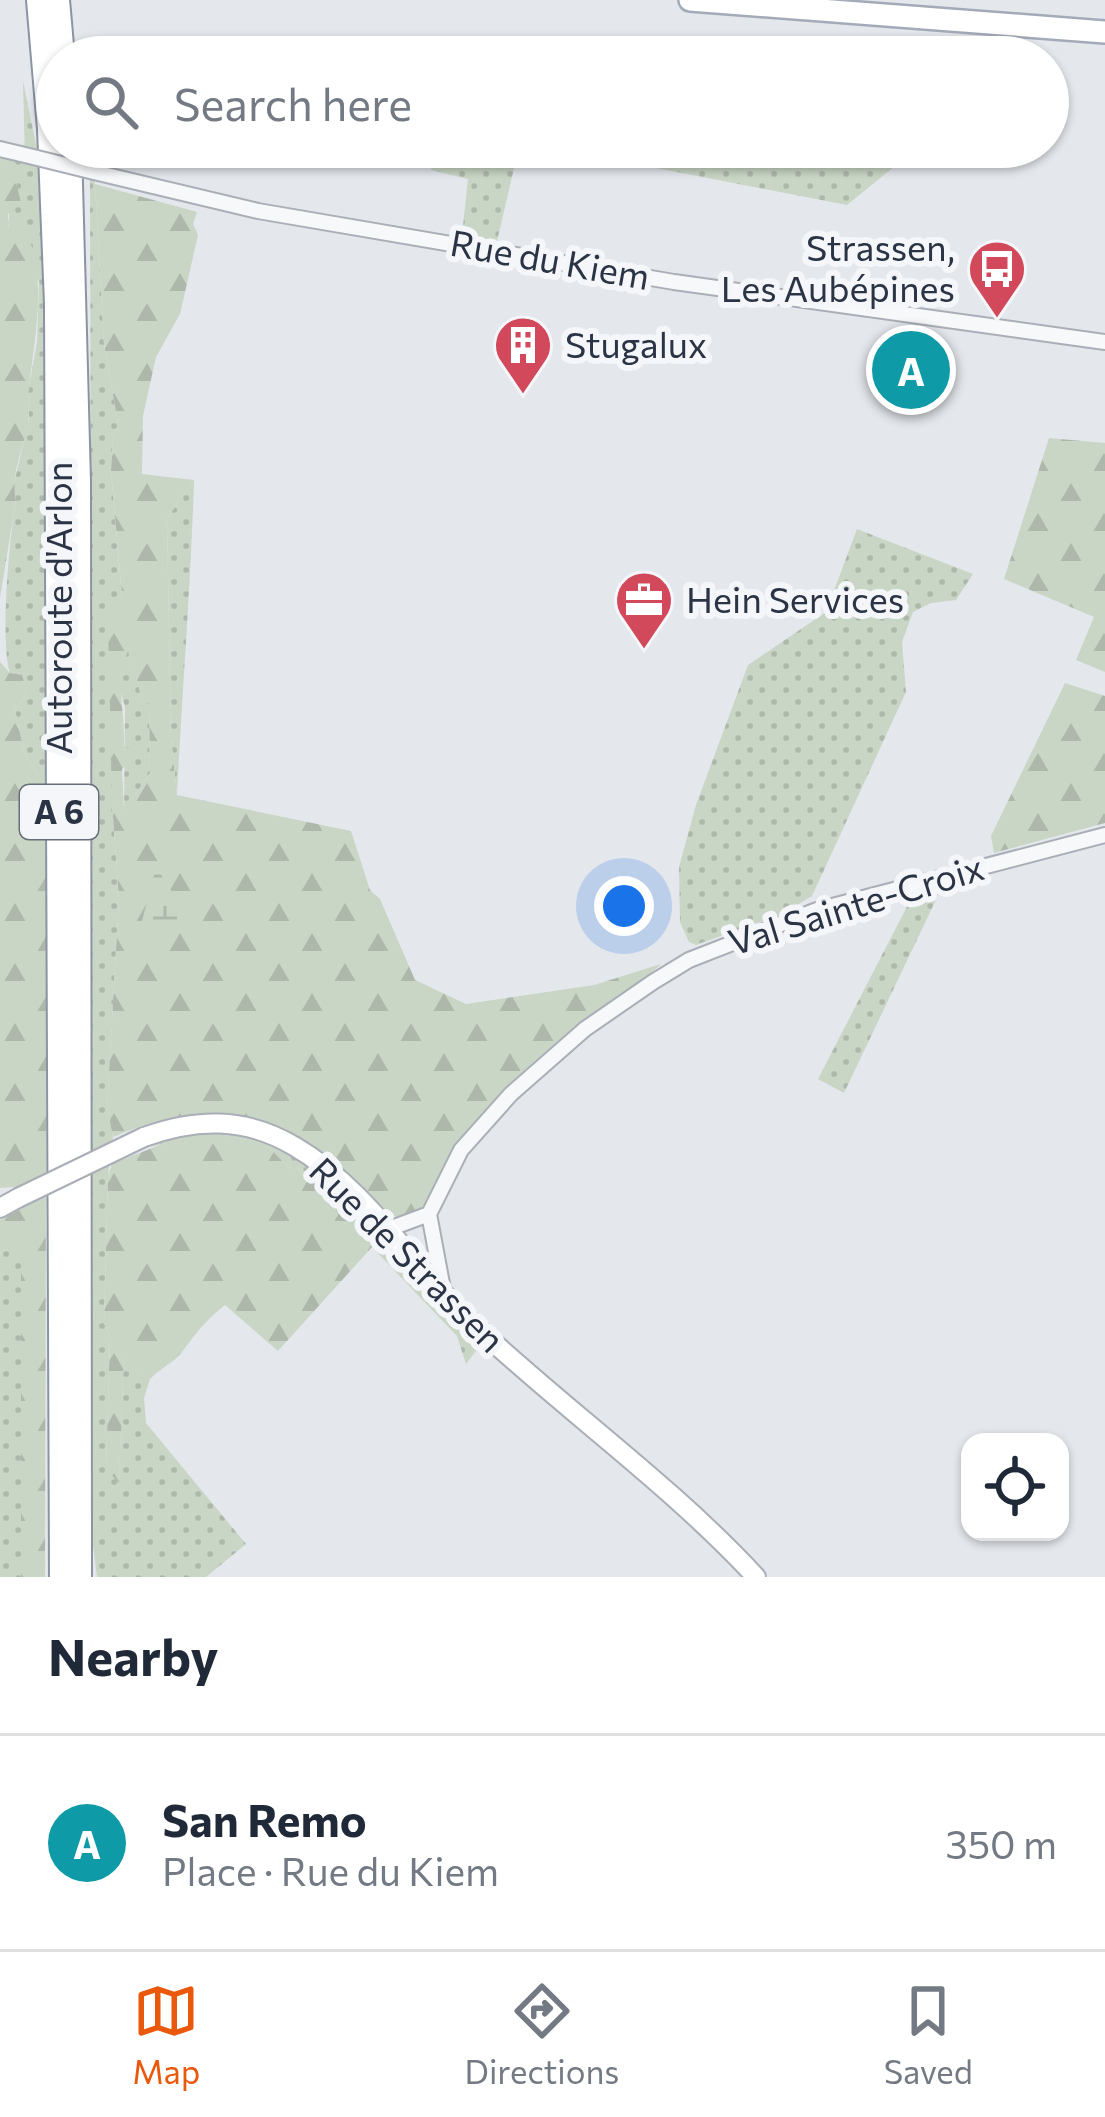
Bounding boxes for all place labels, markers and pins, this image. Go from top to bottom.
place label: Strassen, Les Aubépines [721,224,955,309]
bus stop icon: Strassen, Les Aubépines [966,238,1028,320]
building icon: Stugalux [492,314,554,396]
place label: Stugalux [565,321,707,365]
pin: A [872,325,950,415]
office icon: Hein Services [613,569,675,651]
place label: Hein Services [686,576,904,620]

